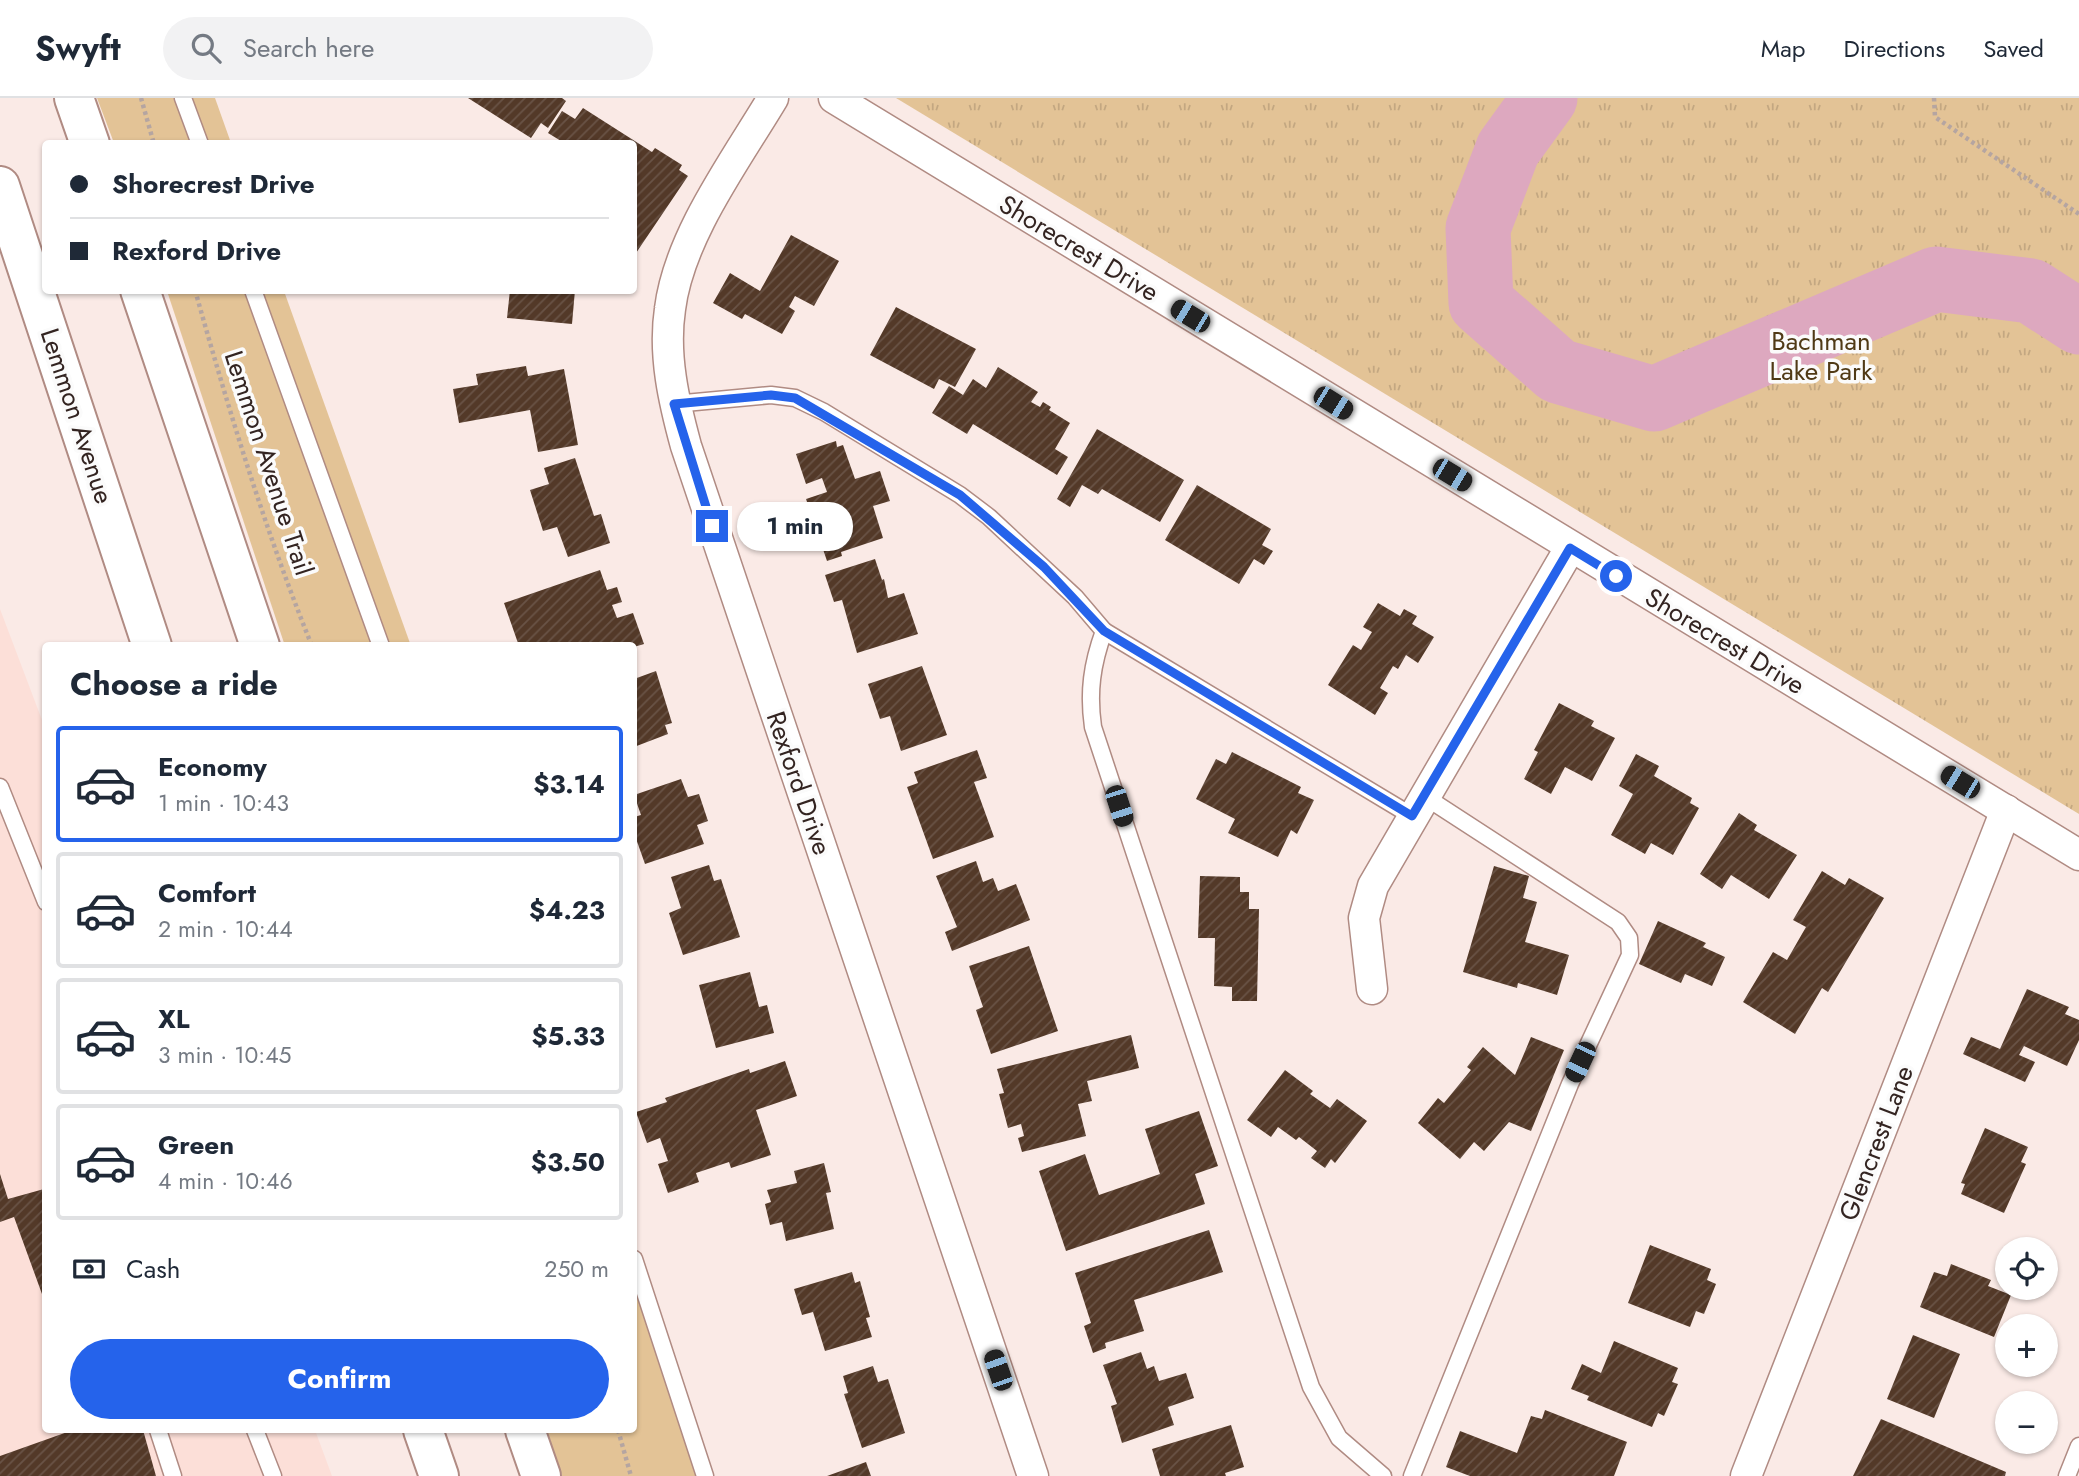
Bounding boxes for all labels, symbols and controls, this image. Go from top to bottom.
search box [163,17,653,80]
text: Swyft [35,25,121,72]
icon: search [187,29,225,67]
text: Search here [243,29,374,67]
text: Map [1761,31,1806,66]
text: Directions [1844,31,1945,66]
text: Saved [1983,31,2044,66]
text: Shorecrest Drive [112,165,315,203]
street label: Shorecrest Drive [992,185,1166,311]
text: Rexford Drive [112,232,281,270]
car [1167,296,1214,336]
park label: Bachman Lake Park [1770,322,1873,390]
street label: Lemmon Avenue [31,323,123,509]
street label: Lemmon Avenue Trail [215,346,323,580]
car [1310,383,1357,423]
car [1429,455,1476,495]
callout: 1 min [736,502,852,550]
text: 1 min [766,509,824,543]
route end [696,510,728,542]
route start [1600,560,1632,592]
street label: Shorecrest Drive [1638,578,1812,704]
text: Choose a ride [70,661,278,707]
street label: Rexford Drive [757,706,841,860]
text: Economy [158,748,267,786]
icon: car [74,753,137,816]
car [1937,762,1984,802]
text: $3.14 [533,765,605,803]
car [1103,783,1136,829]
text: 1 min · 10:43 [158,786,289,820]
text: Comfort [158,874,256,912]
icon: car [74,879,137,942]
text: $4.23 [529,891,605,929]
text: 2 min · 10:44 [158,912,293,946]
text: XL [158,1000,190,1038]
icon: car [74,1005,137,1068]
text: $5.33 [531,1017,605,1055]
text: 3 min · 10:45 [158,1038,292,1072]
car [1562,1039,1599,1085]
street label: Glencrest Lane [1829,1060,1923,1226]
text: Green [158,1126,234,1164]
icon: car [74,1131,137,1194]
text: $3.50 [531,1143,605,1181]
text: 4 min · 10:46 [158,1164,293,1198]
map controls [1995,1237,2058,1454]
button: locate [1995,1237,2058,1300]
icon: cash [70,1250,108,1288]
text: Cash [126,1250,180,1288]
text: 250 m [544,1252,609,1286]
button: + [1995,1314,2058,1377]
button: Confirm [70,1339,609,1419]
car [982,1347,1015,1393]
button: − [1995,1391,2058,1454]

